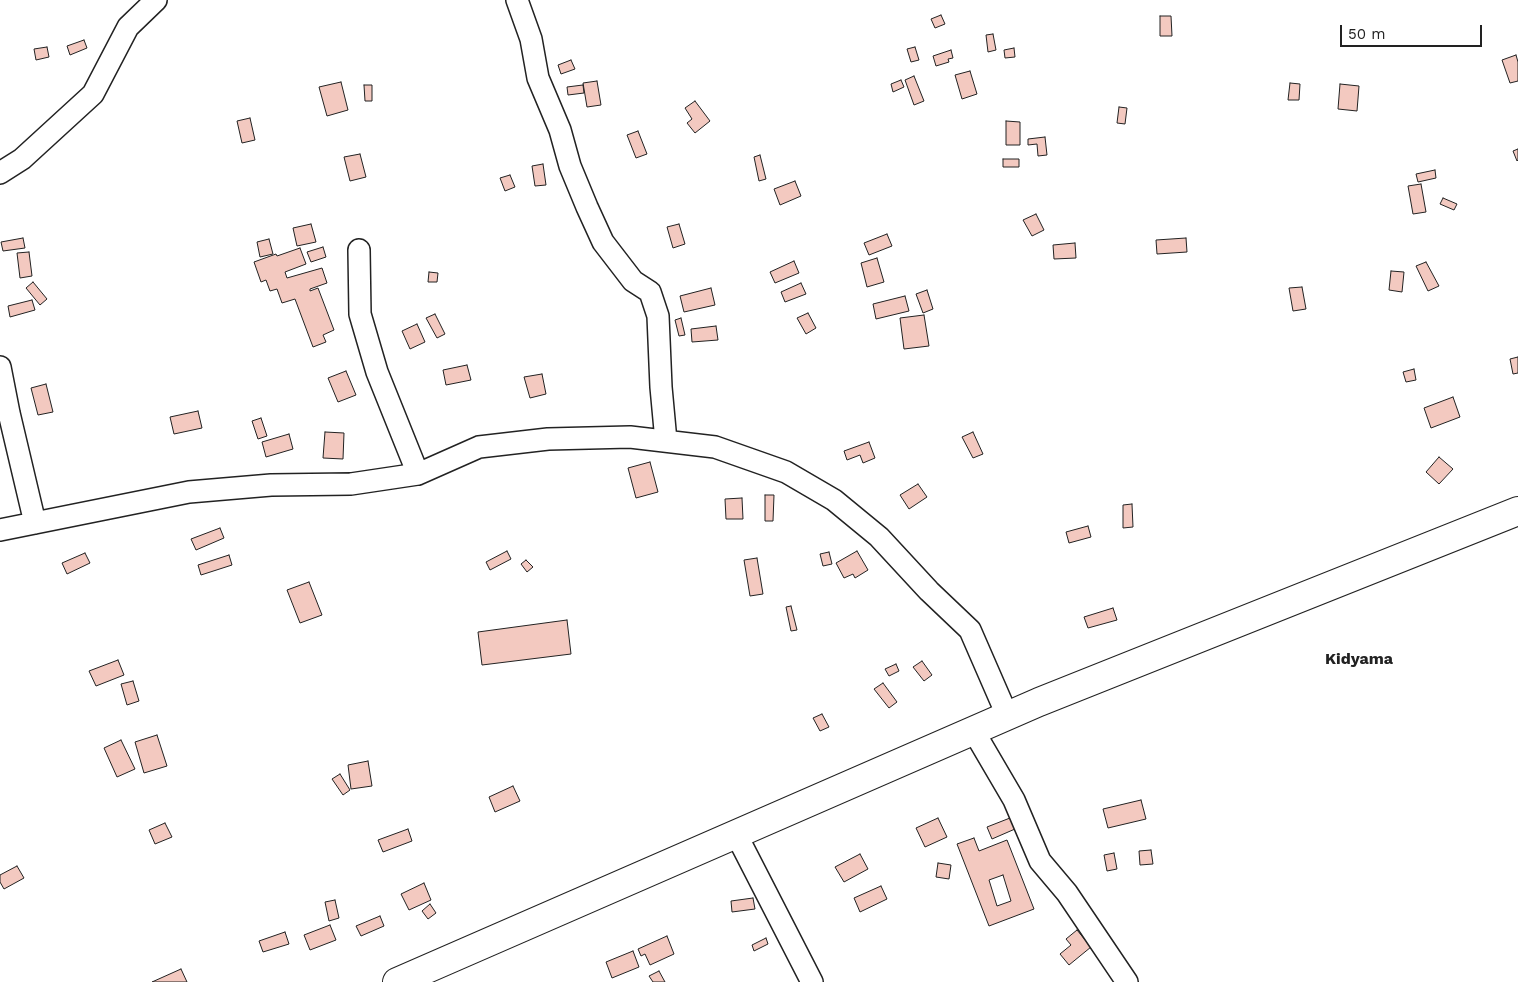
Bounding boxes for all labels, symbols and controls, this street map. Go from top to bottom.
scale bar [1343,15,1486,47]
text: 50 m [1348,25,1385,43]
district label: Kidyama [1325,649,1393,669]

